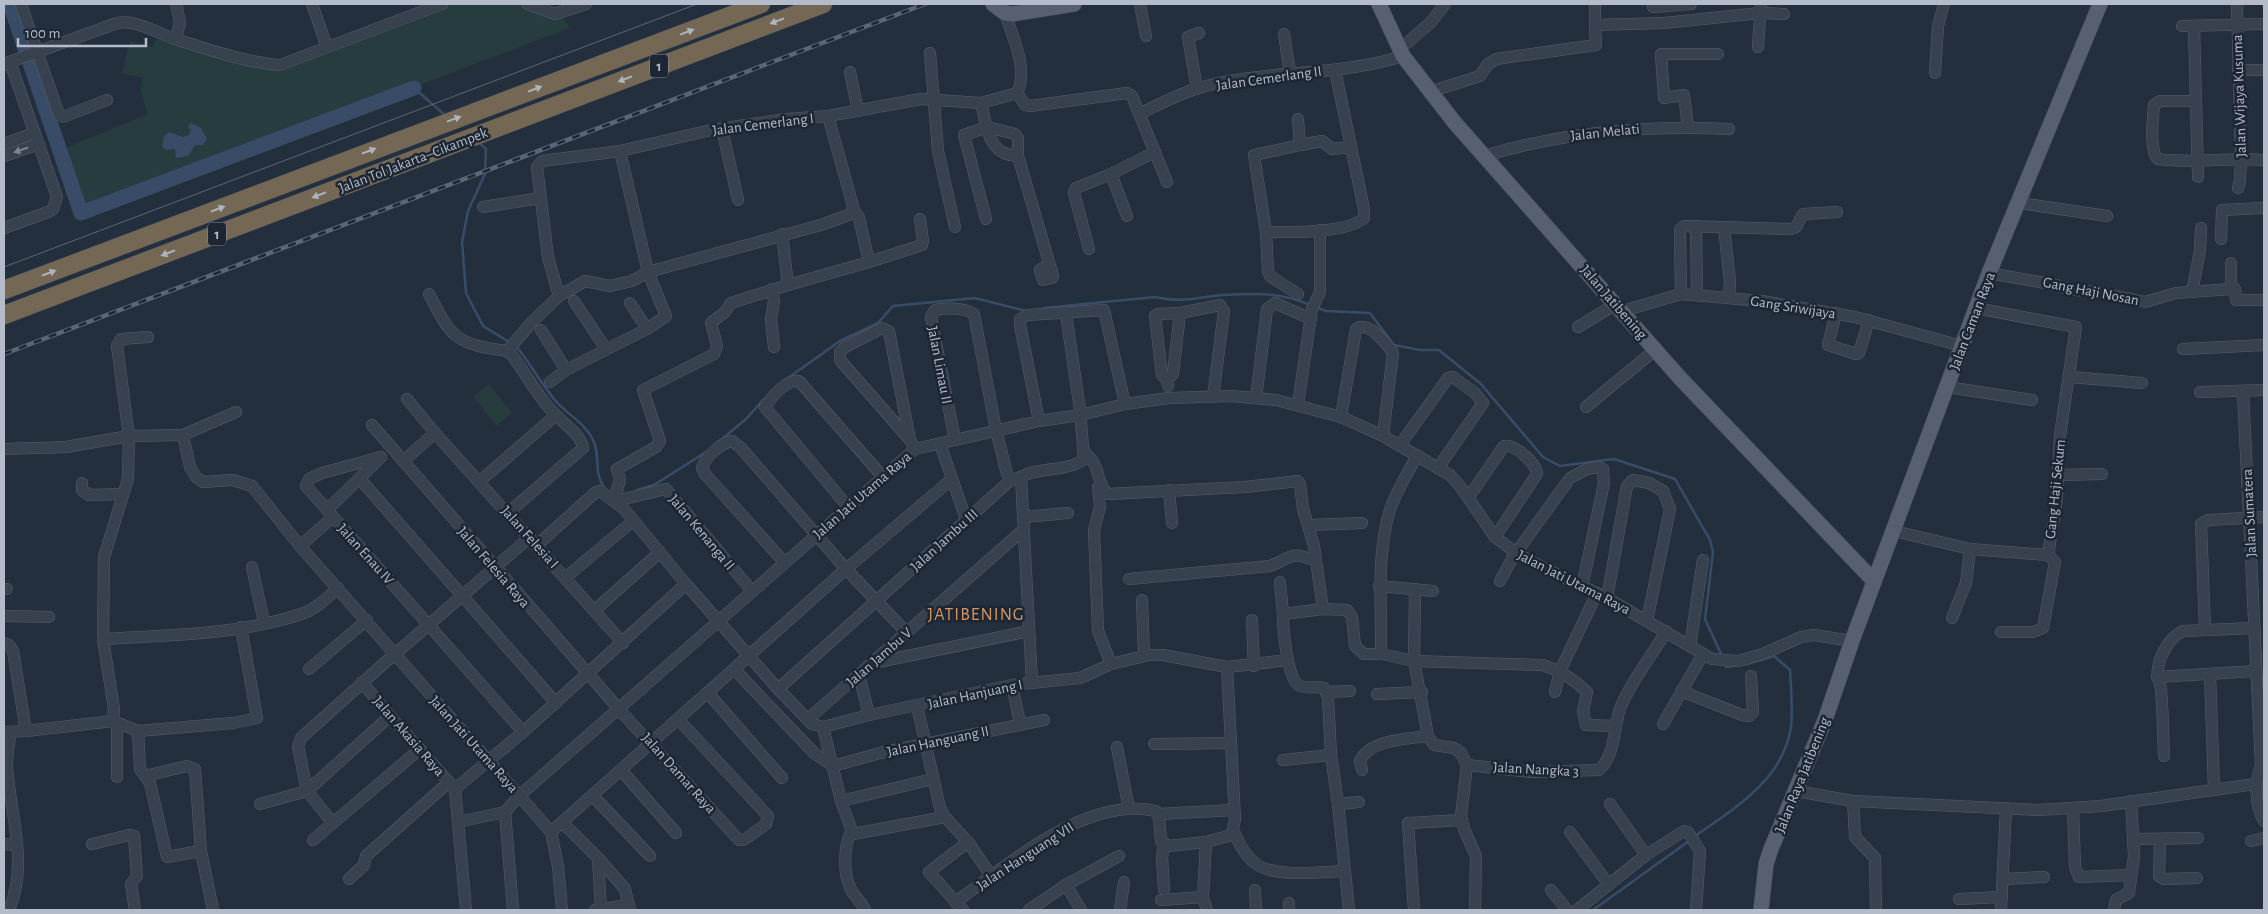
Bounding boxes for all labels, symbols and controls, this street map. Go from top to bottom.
scale bar [18,15,145,47]
one-way arrow [769,17,784,25]
text: 100 m [25,26,60,41]
one-way arrow [680,27,694,35]
street label: Jalan Wijaya Kusuma [2230,34,2249,158]
road number: 1 [650,54,668,78]
street label: Jalan Cemerlang II [1215,64,1323,93]
one-way arrow [617,75,632,83]
one-way arrow [528,85,543,93]
street label: Jalan Cemerlang I [711,111,815,138]
one-way arrow [447,115,462,123]
street label: Jalan Melati [1570,121,1640,144]
street label: Jalan Tol Jakarta–Cikampek [337,125,490,196]
one-way arrow [13,146,28,154]
one-way arrow [362,147,377,154]
one-way arrow [312,192,327,199]
one-way arrow [210,205,225,212]
road number: 1 [208,222,226,245]
one-way arrow [160,250,175,257]
street label: Jalan Jatibening [1578,262,1650,343]
one-way arrow [42,269,57,277]
street label: Jalan Caman Raya [1947,270,1998,372]
street label: Gang Haji Nosan [2042,275,2140,308]
street label: Gang Sriwijaya [1749,293,1837,322]
street label: Jalan Limau II [925,325,954,405]
street label: Gang Haji Sekum [2043,438,2068,540]
street label: Jalan Jati Utama Raya [810,449,914,542]
street label: Jalan Sumatera [2240,468,2259,558]
street label: Jalan Kenanga II [666,492,737,573]
street label: Jalan Felesia I [498,503,561,571]
street label: Jalan Jambu III [908,506,981,574]
street label: Jalan Enau IV [335,521,397,588]
street label: Jalan Felesia Raya [455,524,533,611]
street label: Jalan Jati Utama Raya [1515,548,1633,617]
district label: JATIBENING [928,606,1024,624]
street label: Jalan Jambu V [844,625,915,690]
street label: Jalan Hanjuang I [926,677,1024,712]
street label: Jalan Akasia Raya [370,693,447,779]
street label: Jalan Jati Utama Raya [426,693,521,796]
street label: Jalan Raya Jatibening [1772,715,1833,835]
street label: Jalan Hanguang II [886,723,990,760]
street label: Jalan Damar Raya [639,730,719,816]
street label: Jalan Nangka 3 [1493,760,1579,779]
street label: Jalan Hanguang VII [974,820,1076,893]

